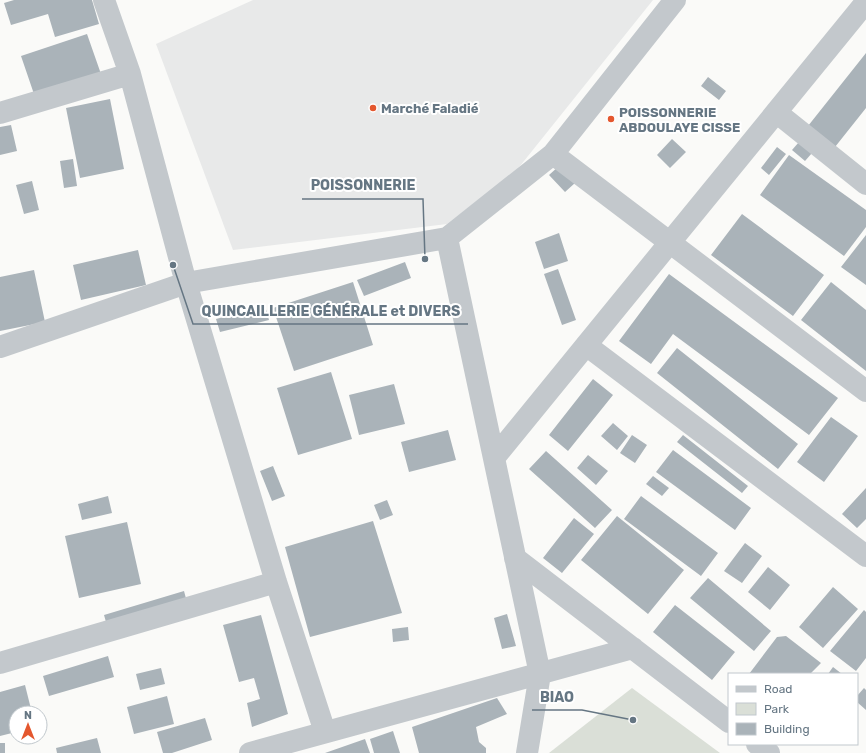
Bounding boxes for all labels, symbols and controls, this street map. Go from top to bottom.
place label: Marché Faladié [381,101,479,116]
marker: Marché Faladié [368,103,378,113]
place label: POISSONNERIE ABDOULAYE CISSE [619,105,740,135]
marker: POISSONNERIE ABDOULAYE CISSE [606,114,616,124]
callout: POISSONNERIE [302,173,423,199]
text: POISSONNERIE [311,177,415,194]
callout: QUINCAILLERIE GÉNÉRALE et DIVERS [193,298,468,324]
text: QUINCAILLERIE GÉNÉRALE et DIVERS [202,302,460,320]
legend [728,673,858,745]
text: Road [764,682,792,696]
callout: BIAO [532,684,582,710]
text: BIAO [540,689,574,706]
text: Park [764,702,790,716]
north arrow [8,705,48,745]
text: N [24,709,32,722]
text: Building [764,722,810,736]

